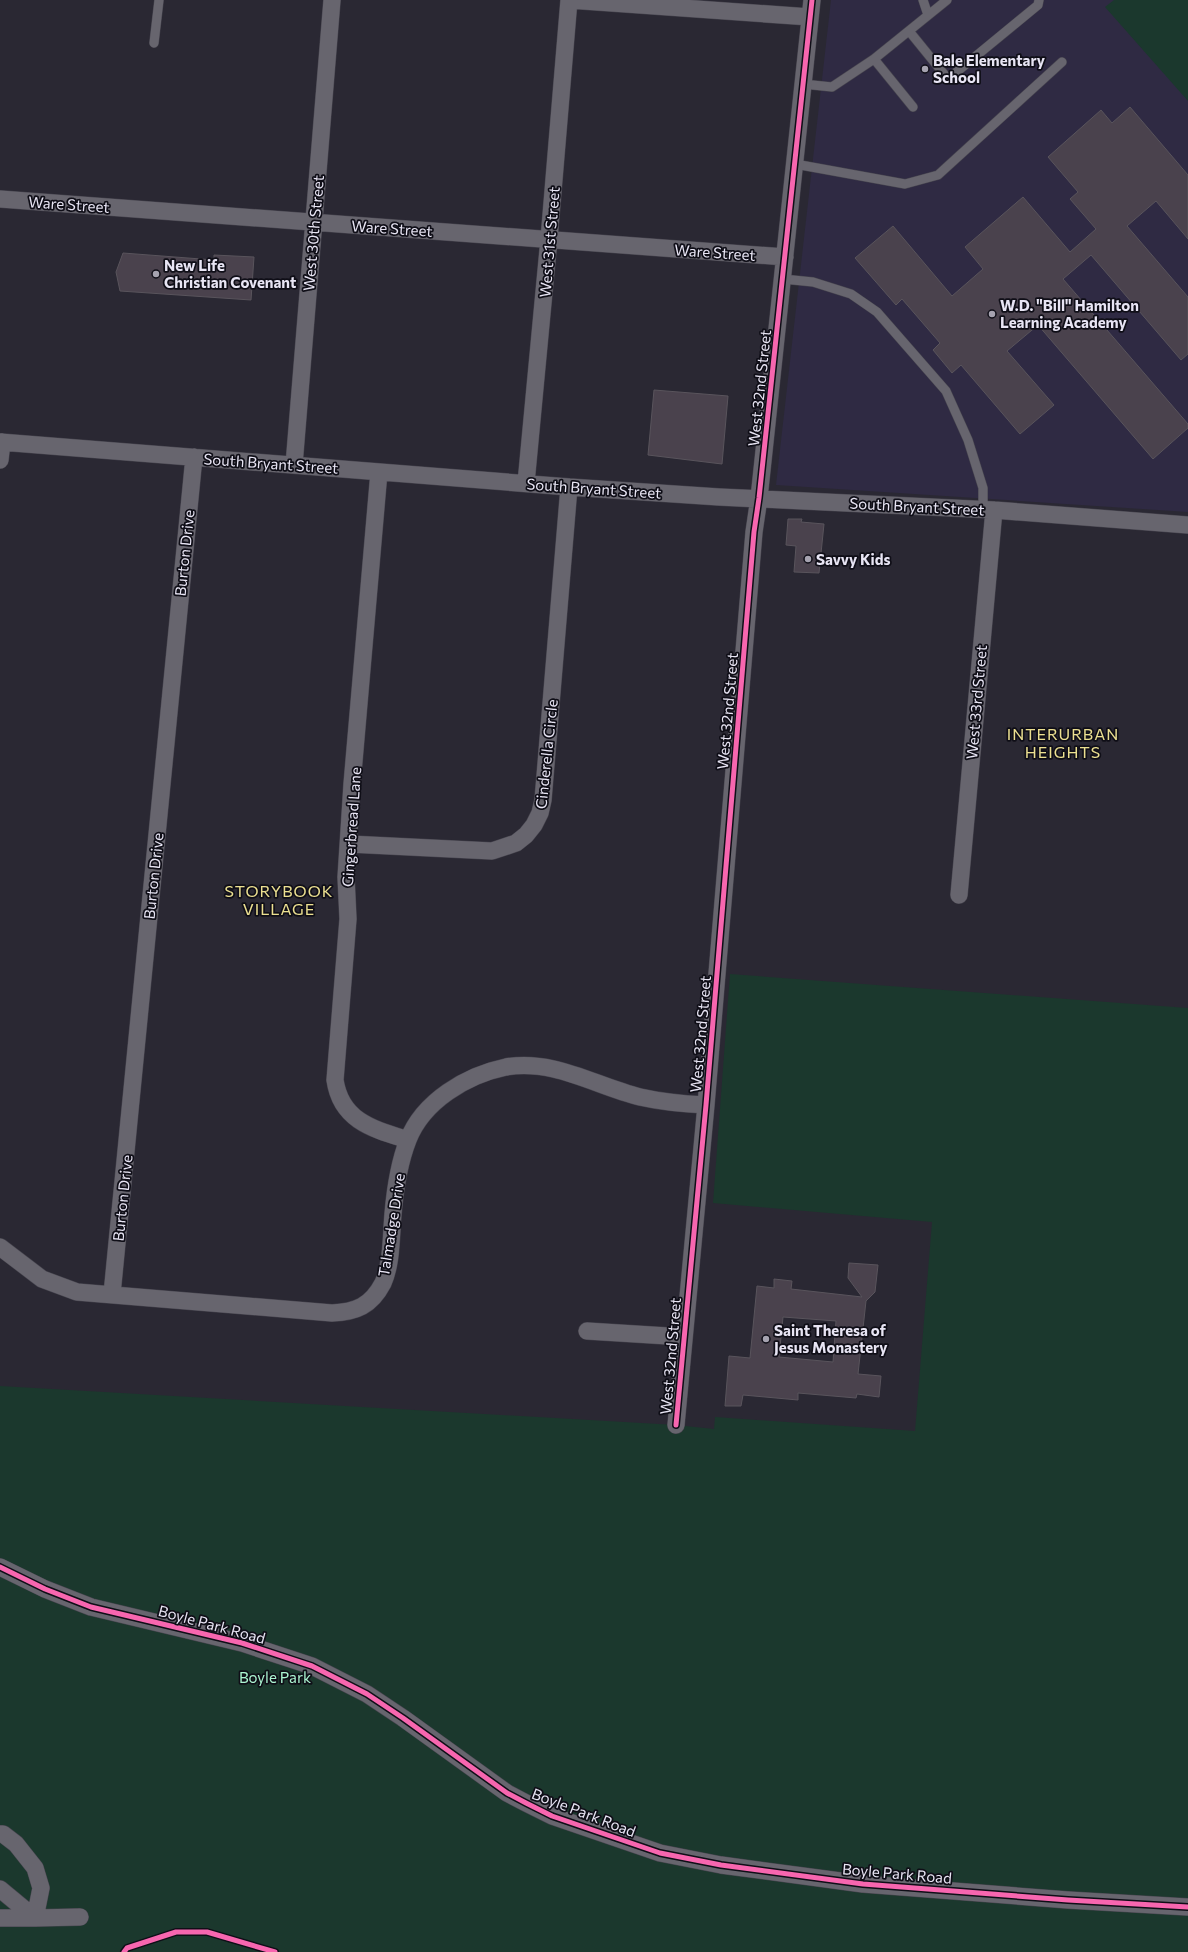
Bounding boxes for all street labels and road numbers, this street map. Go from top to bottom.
street label: West 30th Street [299,174,327,292]
street label: West 31st Street [535,186,563,298]
street label: Ware Street [28,192,110,216]
street label: Ware Street [351,216,433,240]
street label: Ware Street [674,240,756,264]
street label: West 32nd Street [744,329,774,447]
street label: South Bryant Street [203,449,339,477]
street label: South Bryant Street [526,474,662,502]
street label: South Bryant Street [849,493,985,519]
street label: Burton Drive [171,509,197,597]
street label: West 33rd Street [962,644,990,760]
street label: West 32nd Street [713,652,741,770]
street label: Cinderella Circle [531,698,561,810]
street label: Gingerbread Lane [338,766,364,888]
street label: Burton Drive [140,832,166,920]
street label: West 32nd Street [686,975,714,1093]
street label: Burton Drive [109,1154,135,1242]
street label: Talmadge Drive [374,1172,408,1278]
street label: West 32nd Street [656,1297,684,1415]
street label: Boyle Park Road [157,1601,267,1647]
street label: Boyle Park Road [529,1784,639,1840]
street label: Boyle Park Road [841,1859,953,1887]

